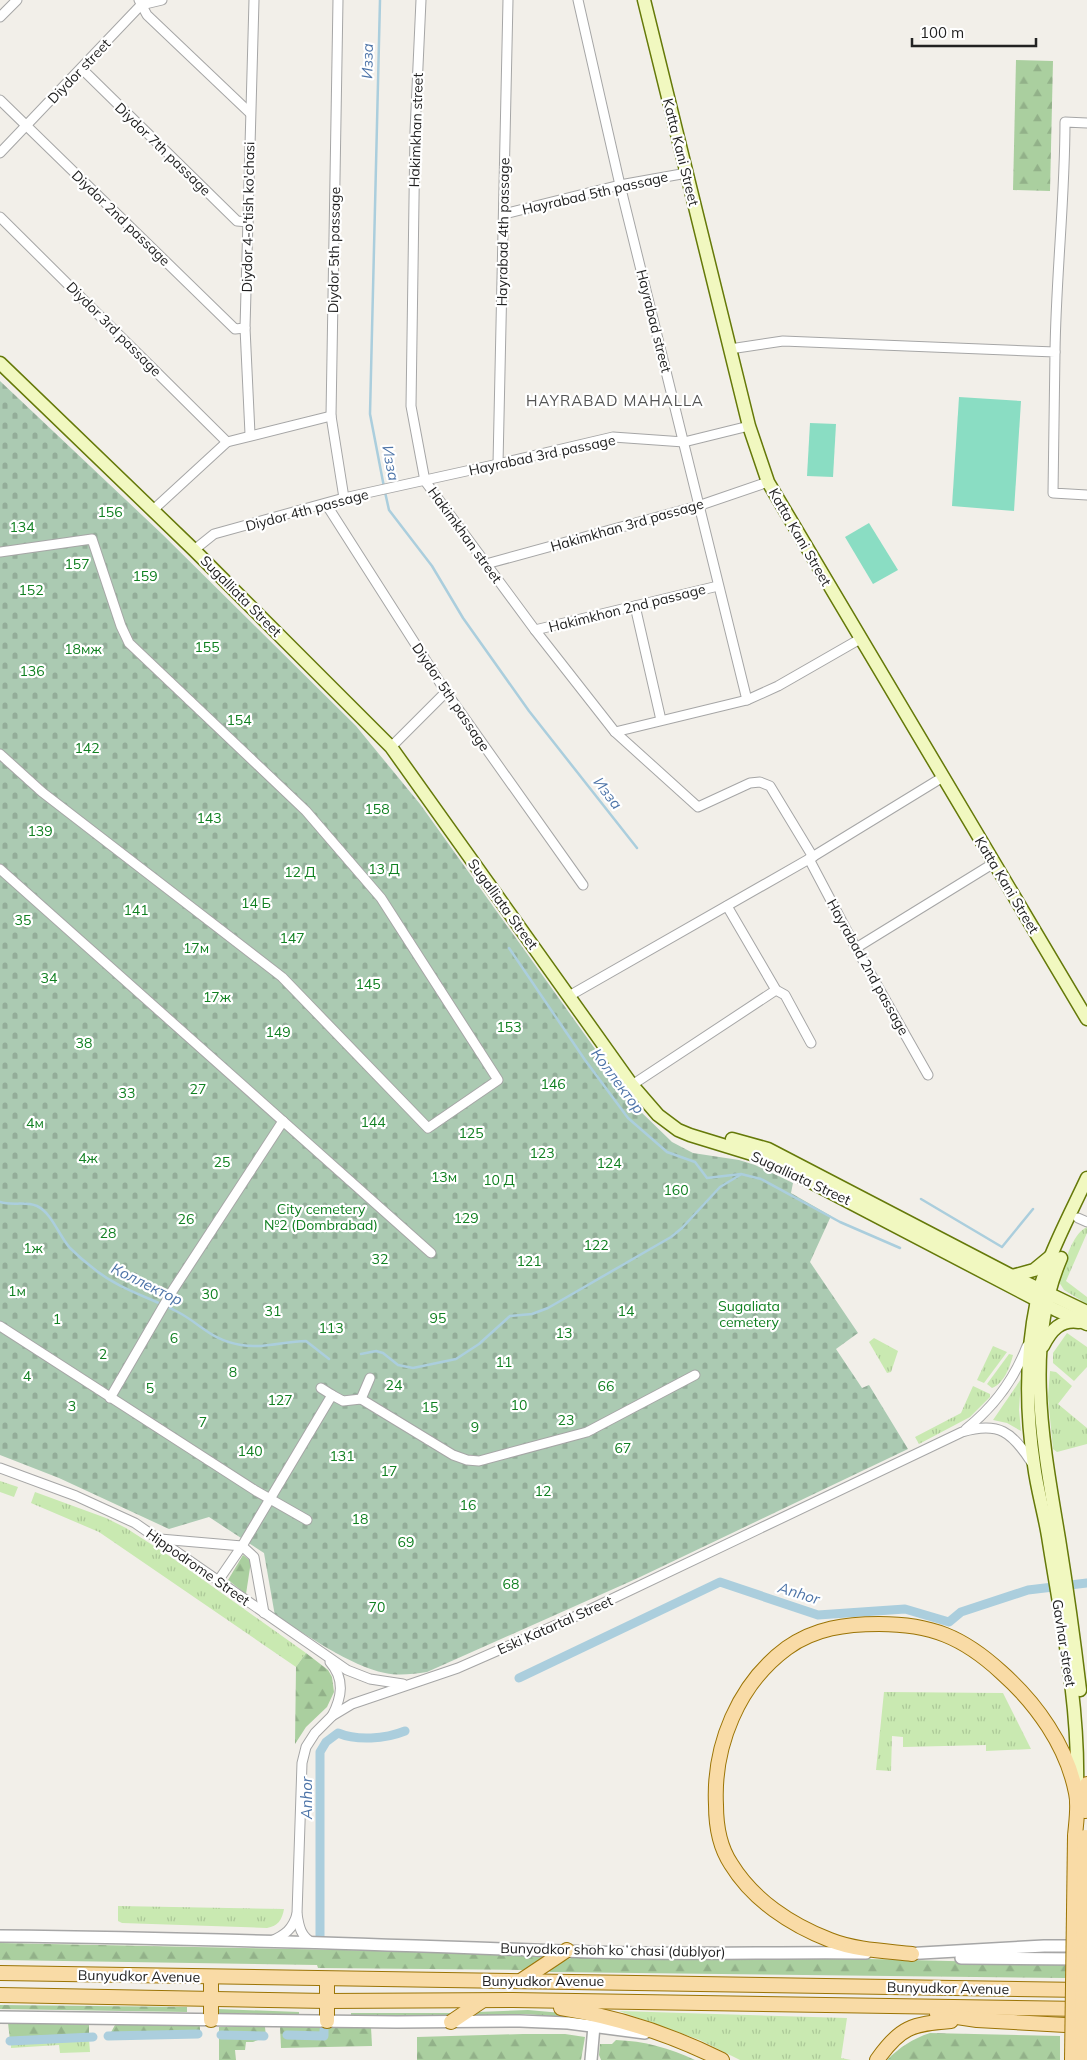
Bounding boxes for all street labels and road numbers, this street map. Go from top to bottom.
street label: Diydor street [44,35,114,107]
street label: Hakimkhаn street [405,72,427,188]
street label: Katta Kani Street [659,96,703,208]
street label: Diydor 7th passage [111,99,215,199]
street label: Diydor 4-o'tish ko'chasi [238,141,258,293]
street label: Hayrabad 4th passage [493,157,513,307]
street label: Diydor 2nd passage [68,166,174,270]
street label: Hayrabad 5th passage [520,167,670,219]
street label: Diydor 5th passage [324,187,344,313]
street label: Hayrabad street [632,268,676,375]
street label: Diydor 3rd passage [63,278,165,380]
street label: Hayrabad 3rd passage [467,431,617,479]
street label: Hakimkhаn street [424,483,506,587]
street label: Diydor 4th passage [244,485,370,535]
street label: Katta Kani Street [765,485,835,589]
street label: Hakimkhаn 3rd passage [548,495,706,555]
street label: Sugalliata Street [197,552,286,641]
street label: Hakimkhon 2nd passage [547,580,707,636]
street label: Diydor 5th passage [408,640,494,754]
street label: Katta Kani Street [971,833,1043,937]
street label: Sugalliata Street [464,855,542,953]
street label: Hayrаbаd 2nd passage [823,896,913,1038]
street label: Sugalliata Street [748,1147,854,1209]
street label: Hippodrome Street [143,1524,253,1610]
street label: Eski Katartal Street [495,1591,616,1658]
street label: Gavhar street [1048,1598,1080,1688]
street label: Bunyodkor shoh koʻchasi (dublyor) [500,1939,726,1961]
street label: Bunyudkor Avenue [78,1966,200,1986]
street label: Bunyudkor Avenue [482,1972,604,1990]
street label: Bunyudkor Avenue [887,1978,1009,1998]

